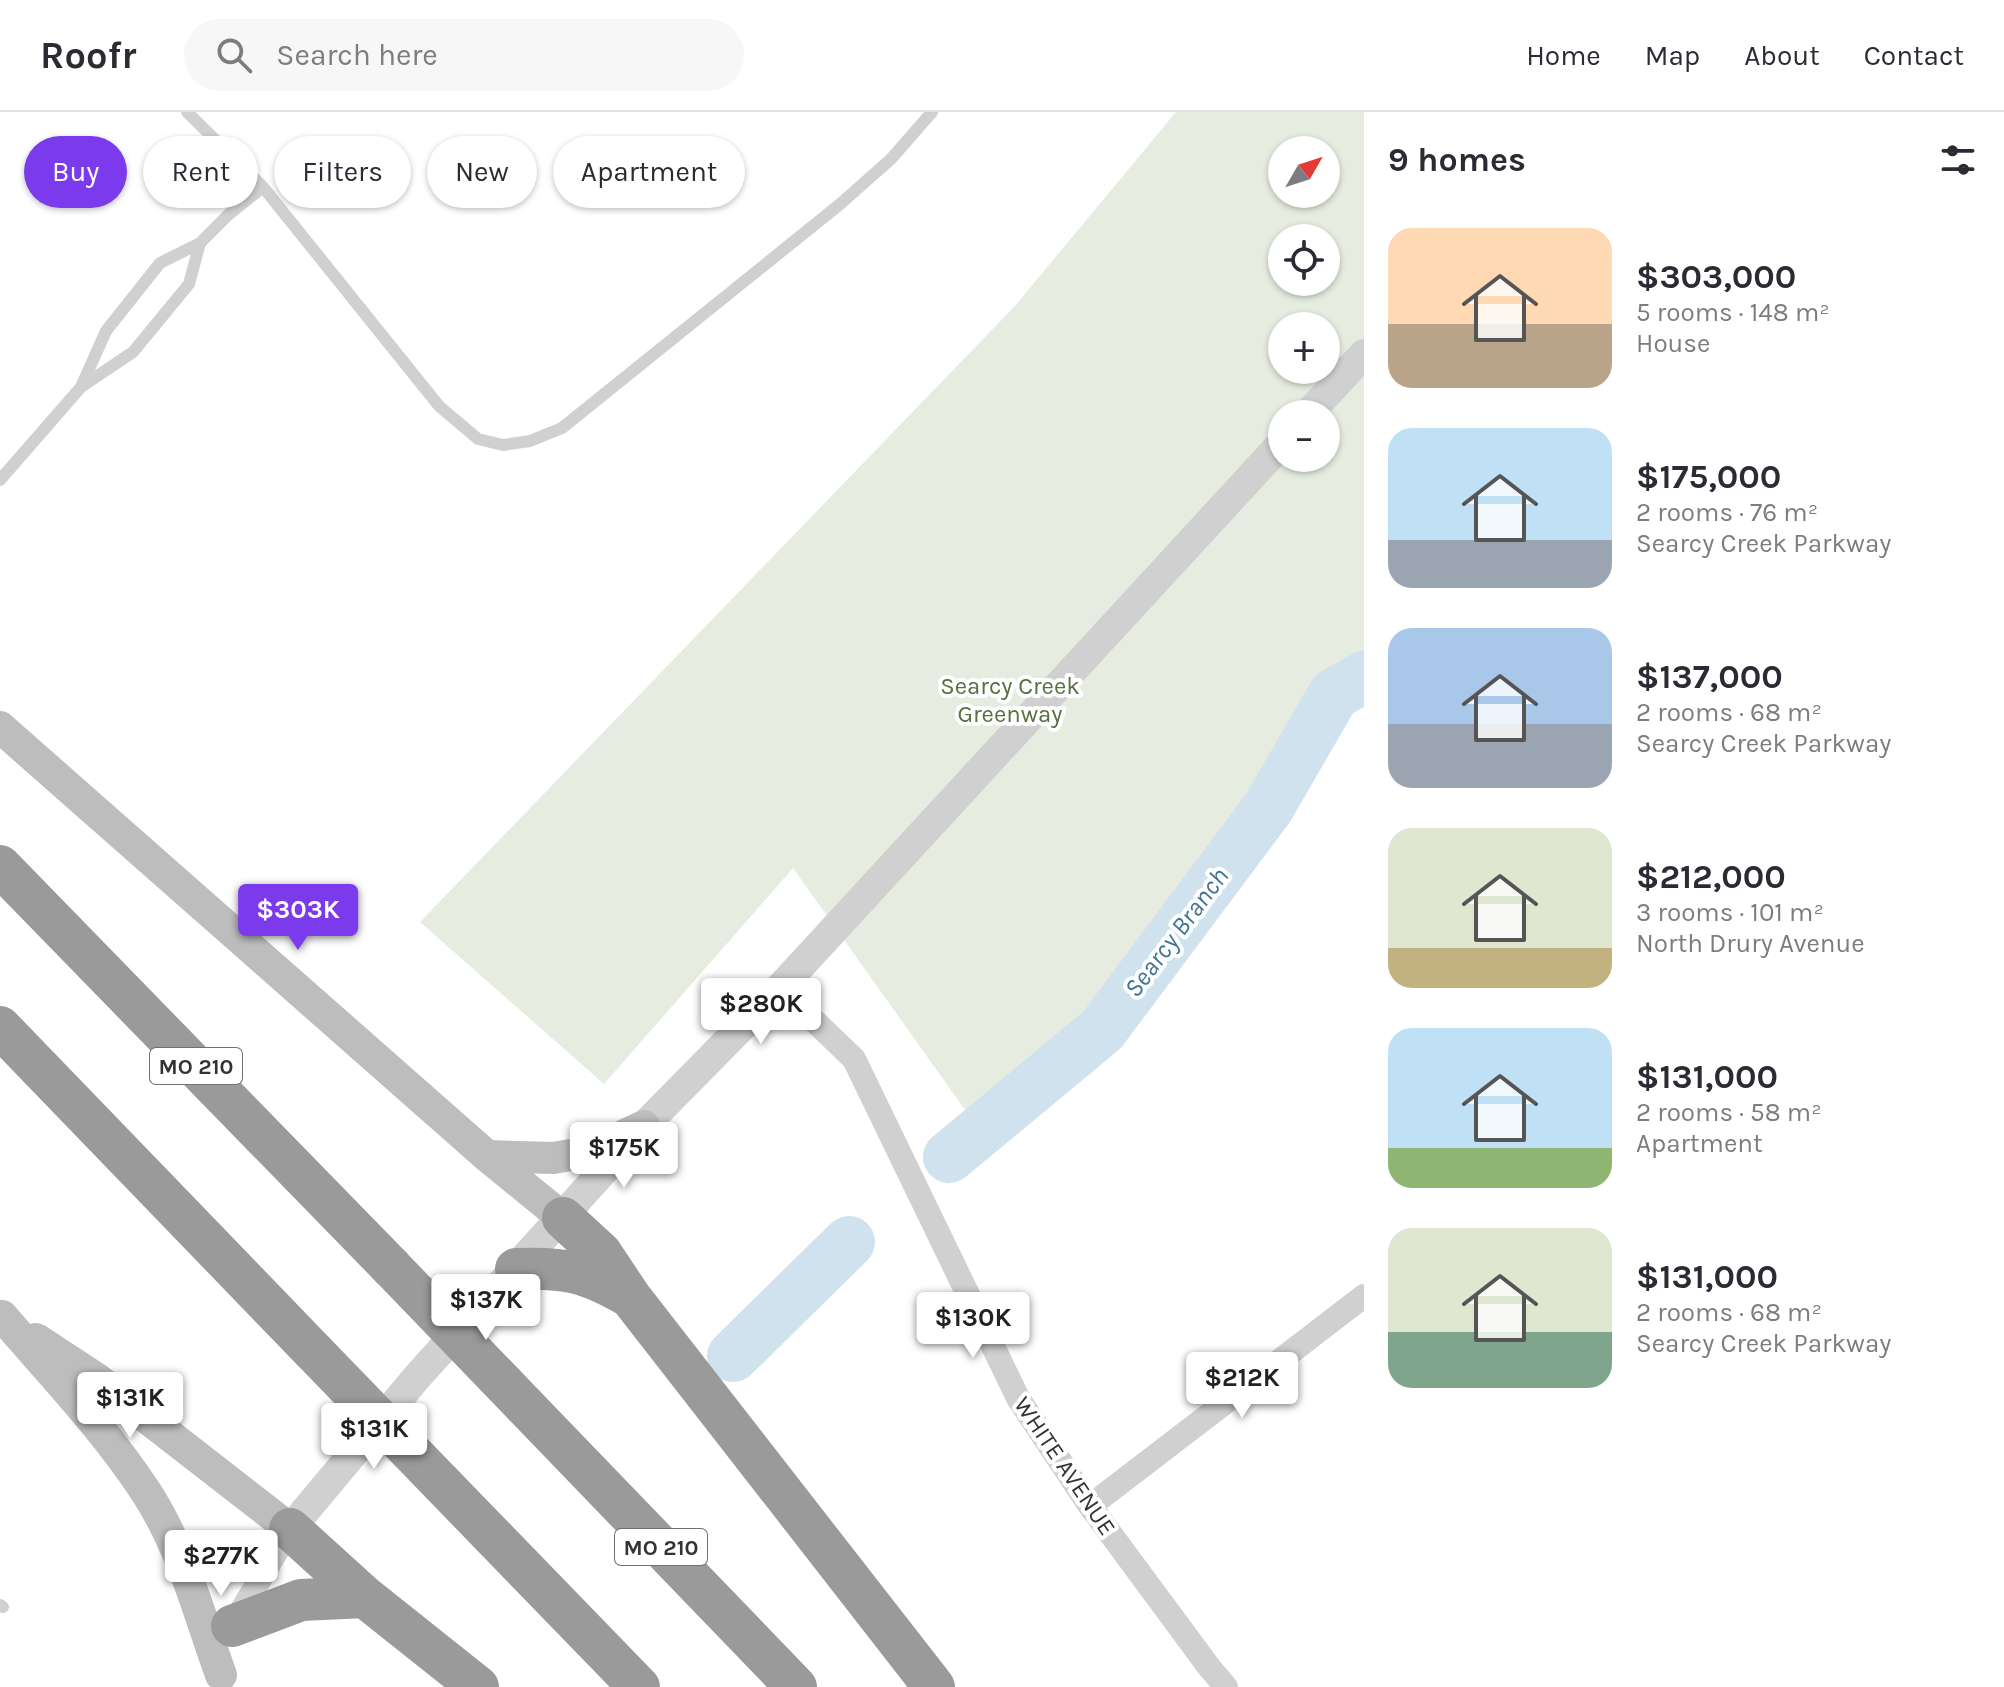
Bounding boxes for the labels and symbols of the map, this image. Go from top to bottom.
north arrow [1268,136,1340,208]
park label: Searcy Creek Greenway [940,672,1080,728]
water label: Searcy Branch [1118,861,1235,1003]
pin: $303K [242,884,354,952]
pin: $280K [705,978,817,1046]
road number: MO 210 [150,1048,242,1084]
pin: $175K [568,1122,680,1190]
pin: $137K [430,1274,542,1342]
pin: $130K [917,1292,1029,1360]
pin: $212K [1186,1352,1298,1420]
pin: $131K [74,1372,186,1440]
street label: WHITE AVENUE [1008,1391,1122,1541]
pin: $131K [318,1403,430,1471]
road number: MO 210 [615,1529,707,1565]
pin: $277K [165,1530,277,1598]

